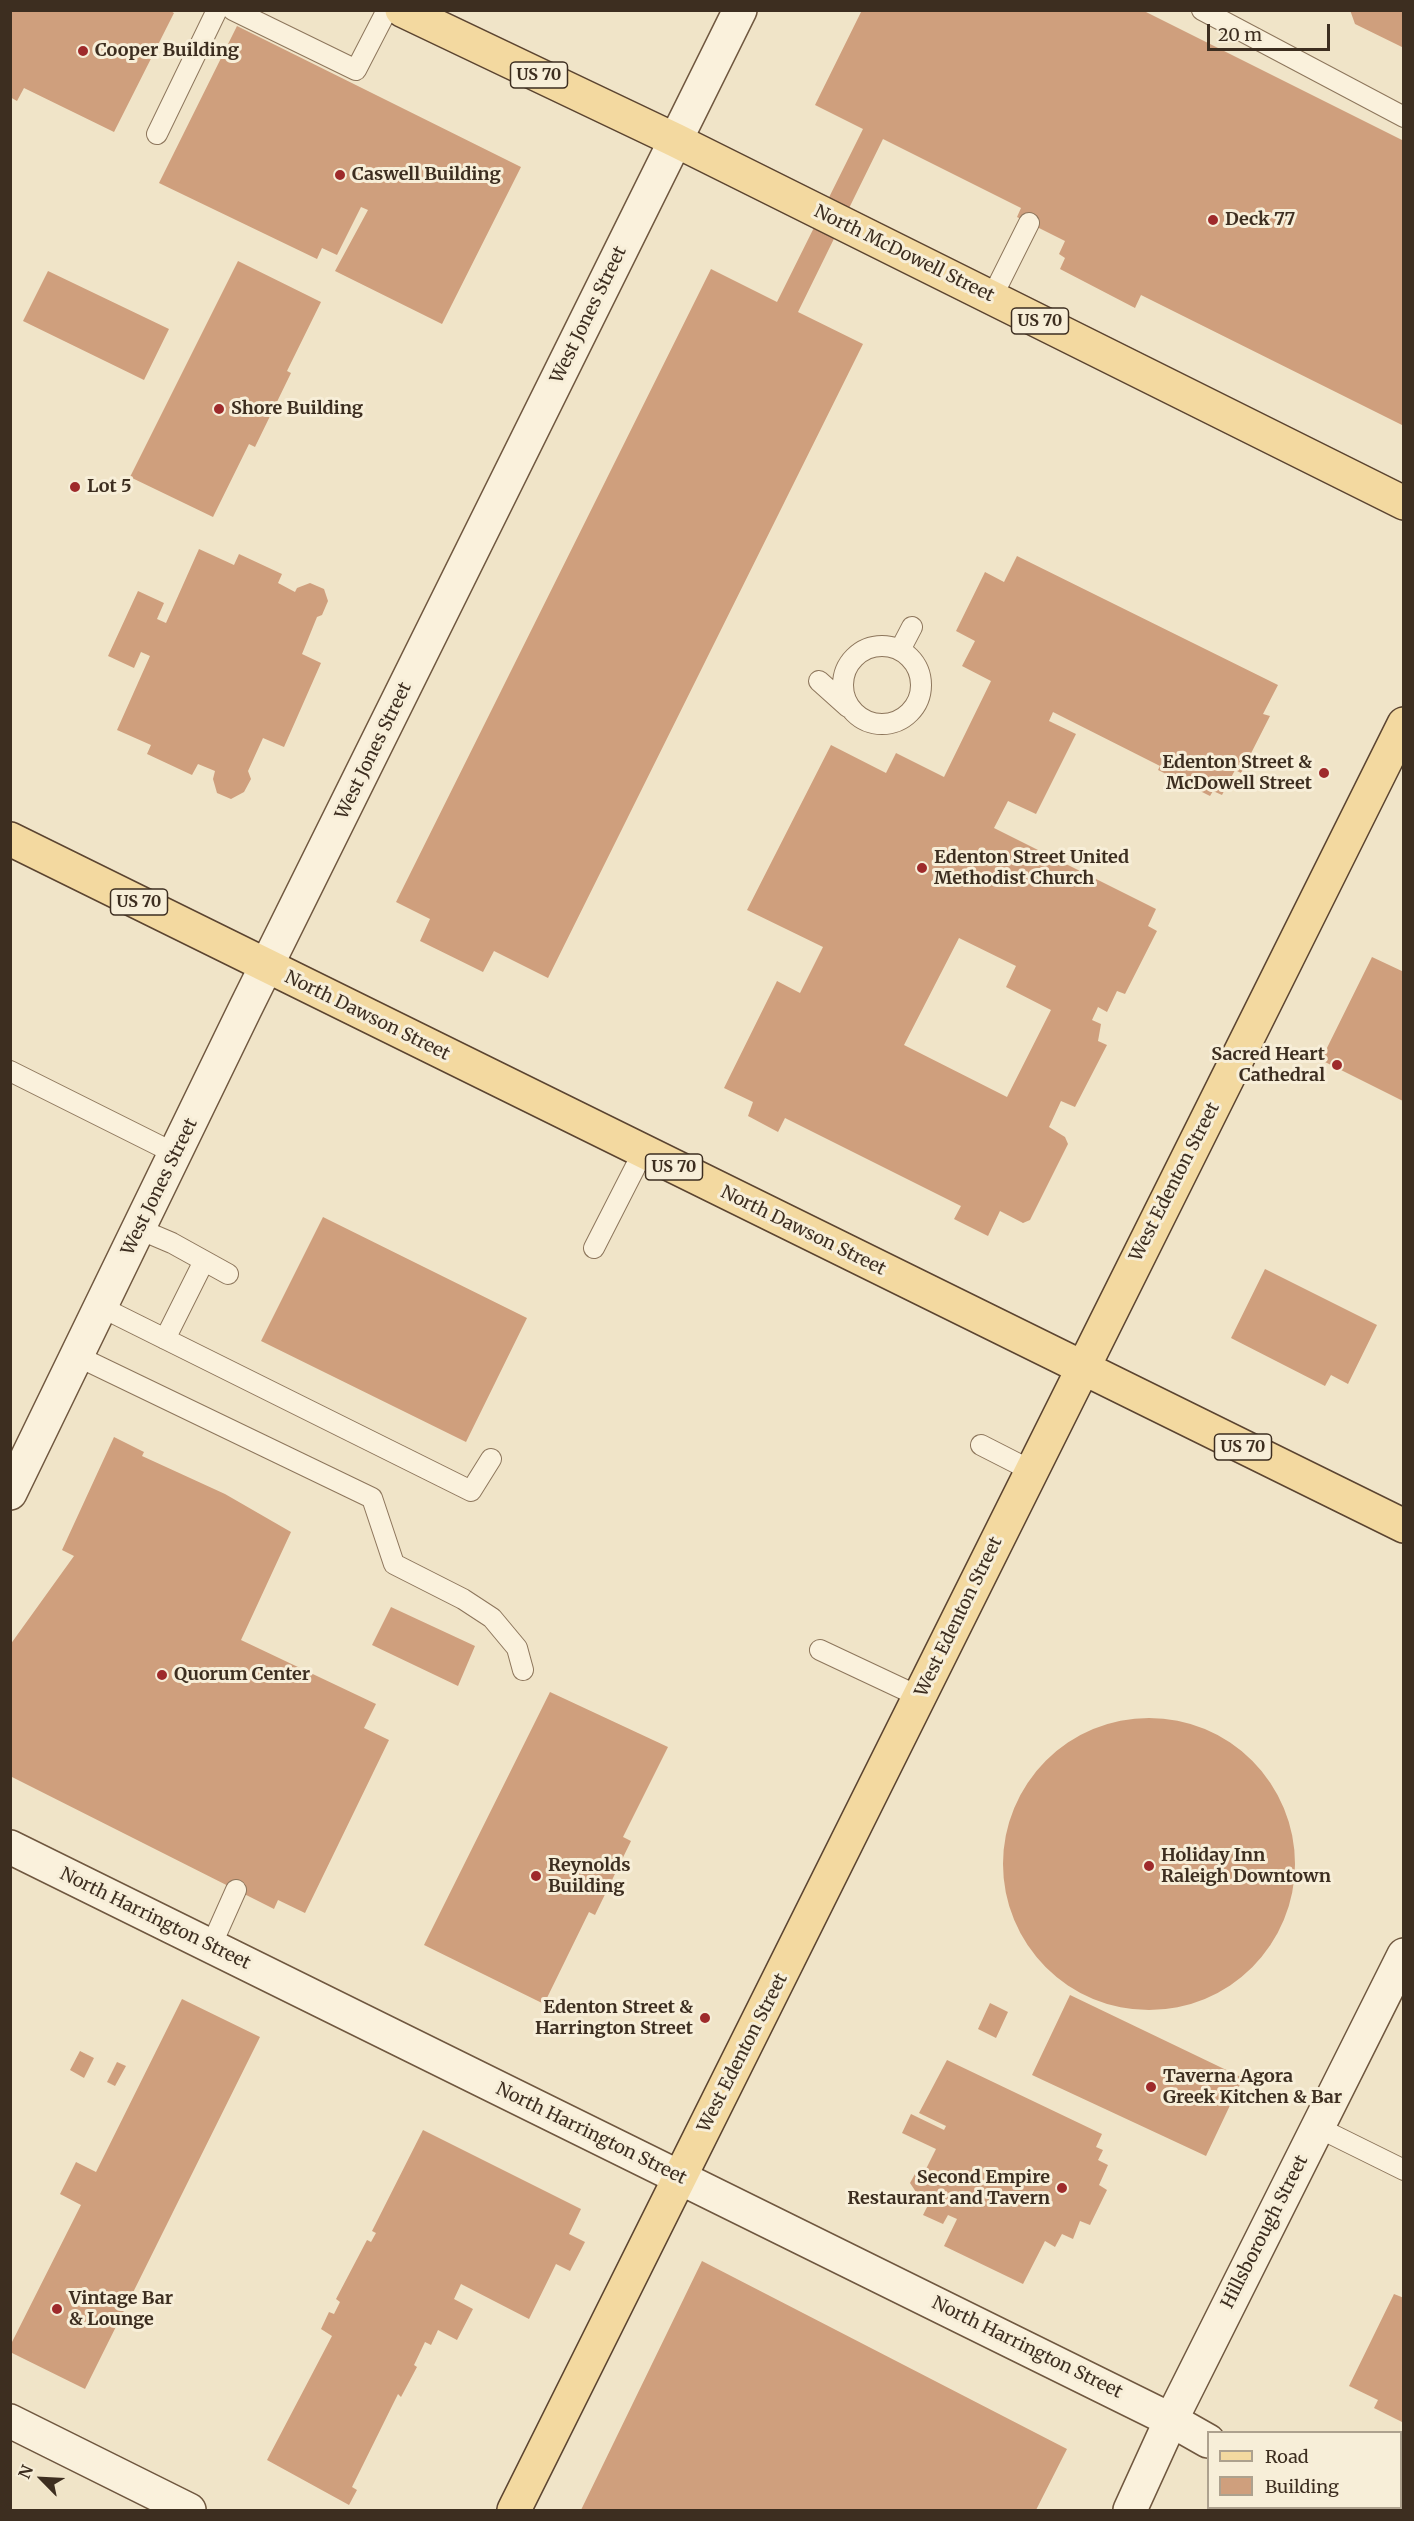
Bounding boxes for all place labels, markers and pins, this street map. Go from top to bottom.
place label: Cooper Building [95,40,239,62]
marker: Cooper Building [76,44,90,58]
place label: Caswell Building [352,164,501,186]
marker: Caswell Building [333,168,347,182]
place label: Deck 77 [1225,209,1295,231]
marker: Deck 77 [1206,213,1220,227]
place label: Shore Building [231,398,363,420]
marker: Shore Building [212,402,226,416]
place label: Lot 5 [87,476,132,498]
marker: Lot 5 [68,480,82,494]
place label: Edenton Street & McDowell Street [1162,752,1312,795]
marker: Edenton Street & McDowell Street [1317,766,1331,780]
place label: Edenton Street United Methodist Church [934,847,1129,890]
marker: Edenton Street United Methodist Church [915,861,929,875]
place label: Sacred Heart Cathedral [1211,1044,1325,1086]
marker: Sacred Heart Cathedral [1330,1058,1344,1072]
place label: Quorum Center [174,1664,310,1686]
marker: Quorum Center [155,1668,169,1682]
place label: Holiday Inn Raleigh Downtown [1161,1845,1331,1888]
place label: Reynolds Building [548,1855,630,1898]
marker: Holiday Inn Raleigh Downtown [1142,1859,1156,1873]
marker: Reynolds Building [529,1869,543,1883]
place label: Edenton Street & Harrington Street [535,1997,693,2040]
marker: Edenton Street & Harrington Street [698,2011,712,2025]
place label: Taverna Agora Greek Kitchen & Bar [1163,2066,1342,2108]
marker: Taverna Agora Greek Kitchen & Bar [1144,2080,1158,2094]
place label: Second Empire Restaurant and Tavern [847,2167,1050,2210]
marker: Second Empire Restaurant and Tavern [1055,2181,1069,2195]
place label: Vintage Bar & Lounge [69,2288,173,2330]
marker: Vintage Bar & Lounge [50,2302,64,2316]

